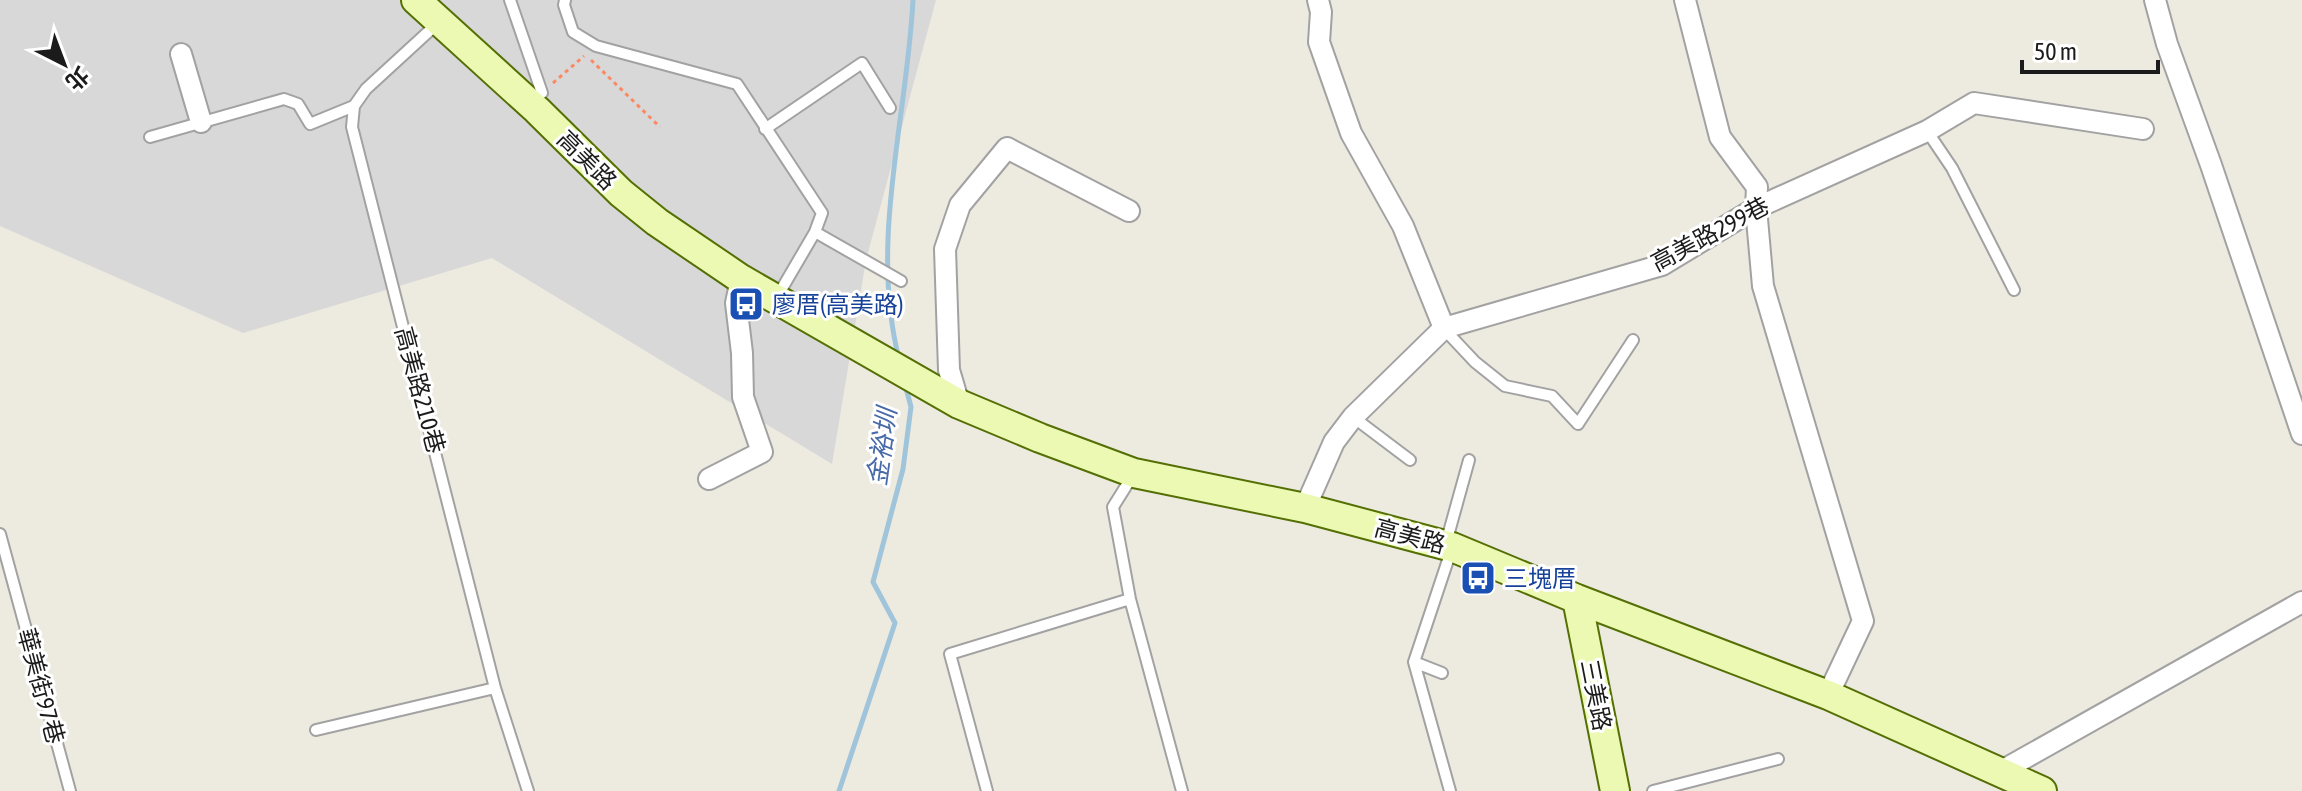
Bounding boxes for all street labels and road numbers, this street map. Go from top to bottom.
street label: 高美路 [552,125,622,195]
street label: 高美路299巷 [1646,192,1774,276]
street label: 高美路210巷 [390,324,450,456]
street label: 高美路 [1372,514,1448,558]
street label: 華美街97巷 [13,625,69,747]
street label: 三美路 [1576,657,1616,733]

